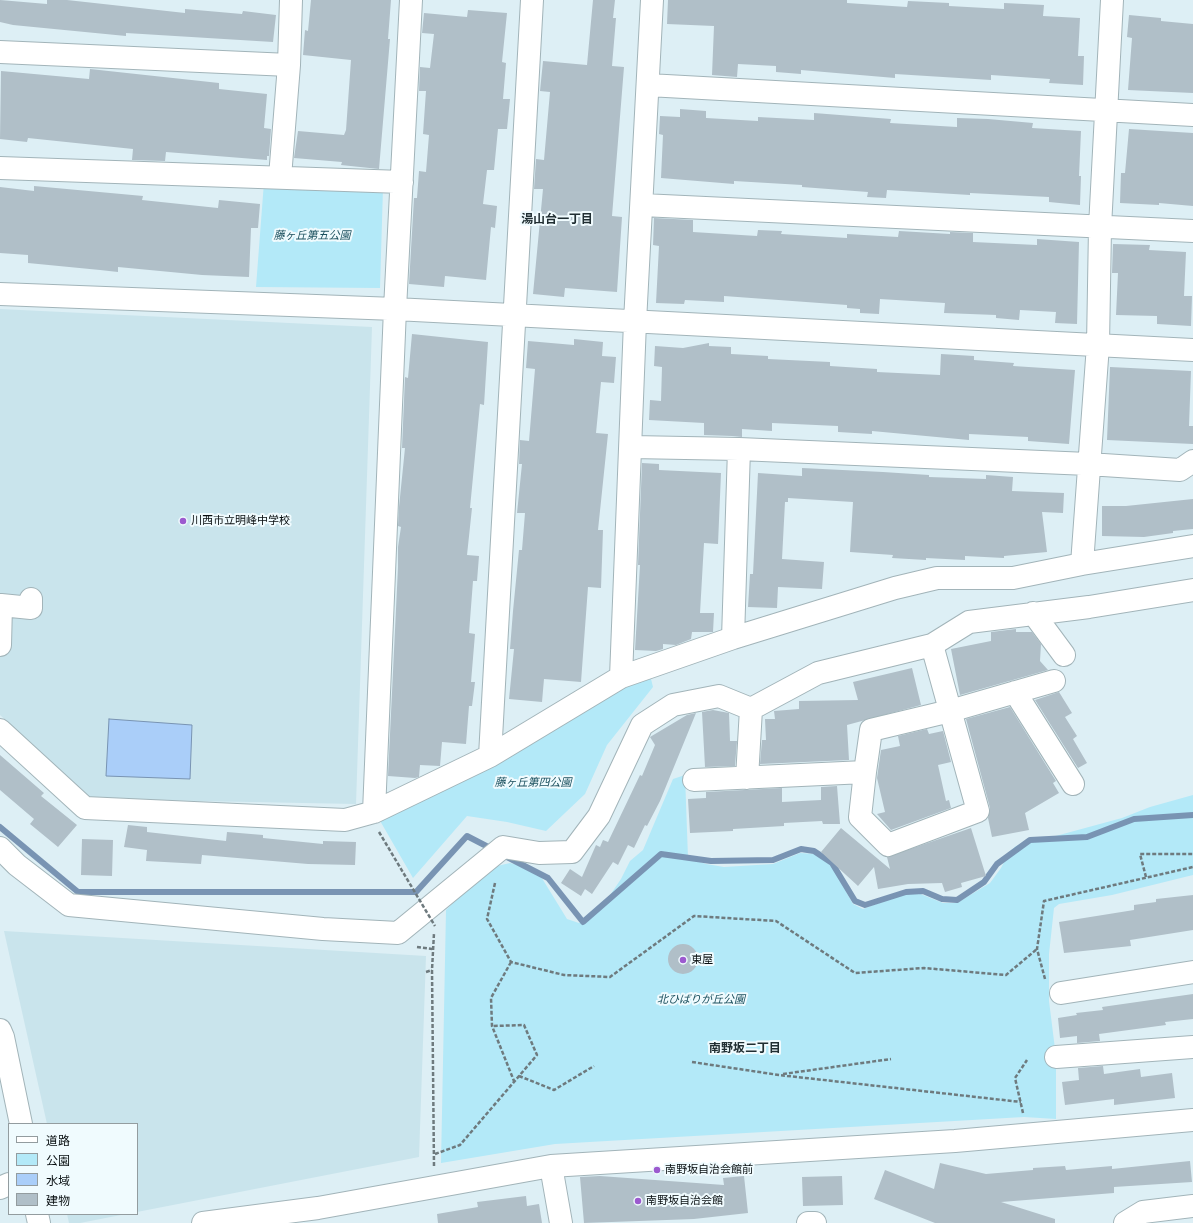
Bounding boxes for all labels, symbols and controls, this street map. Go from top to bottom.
district label: 湯山台一丁目 [521,213,593,227]
park label: 藤ヶ丘第五公園 [274,229,350,243]
place label: 川西市立明峰中学校 [191,514,290,528]
marker: 川西市立明峰中学校 [178,516,188,526]
park label: 藤ヶ丘第四公園 [495,776,571,790]
place label: 東屋 [691,953,713,967]
marker: 東屋 [678,955,688,965]
park label: 北ひばりが丘公園 [657,993,745,1007]
district label: 南野坂二丁目 [709,1042,781,1056]
legend [8,1123,138,1215]
text: 道路 [46,1133,70,1148]
text: 公園 [46,1153,70,1168]
place label: 南野坂自治会館前 [665,1163,753,1177]
marker: 南野坂自治会館前 [652,1165,662,1175]
text: 水域 [46,1173,70,1188]
text: 建物 [46,1193,70,1208]
place label: 南野坂自治会館 [646,1194,723,1208]
marker: 南野坂自治会館 [633,1196,643,1206]

